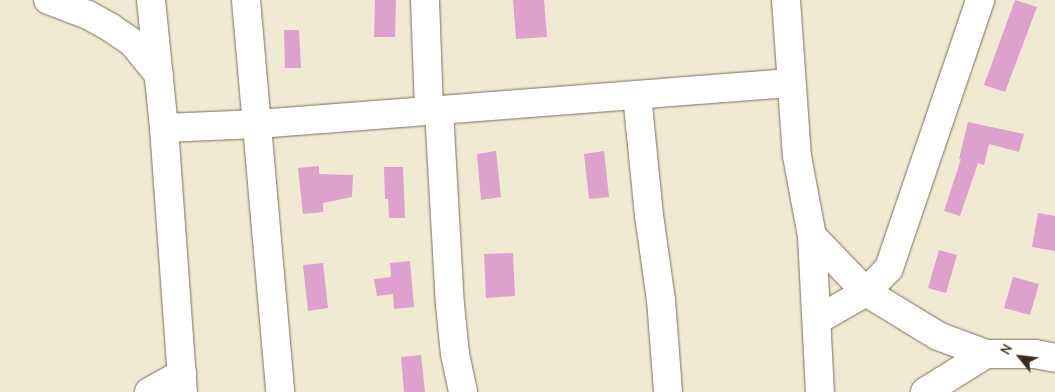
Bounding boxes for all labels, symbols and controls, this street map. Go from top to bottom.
north arrow [995,332,1045,382]
text: N [997,341,1016,358]

